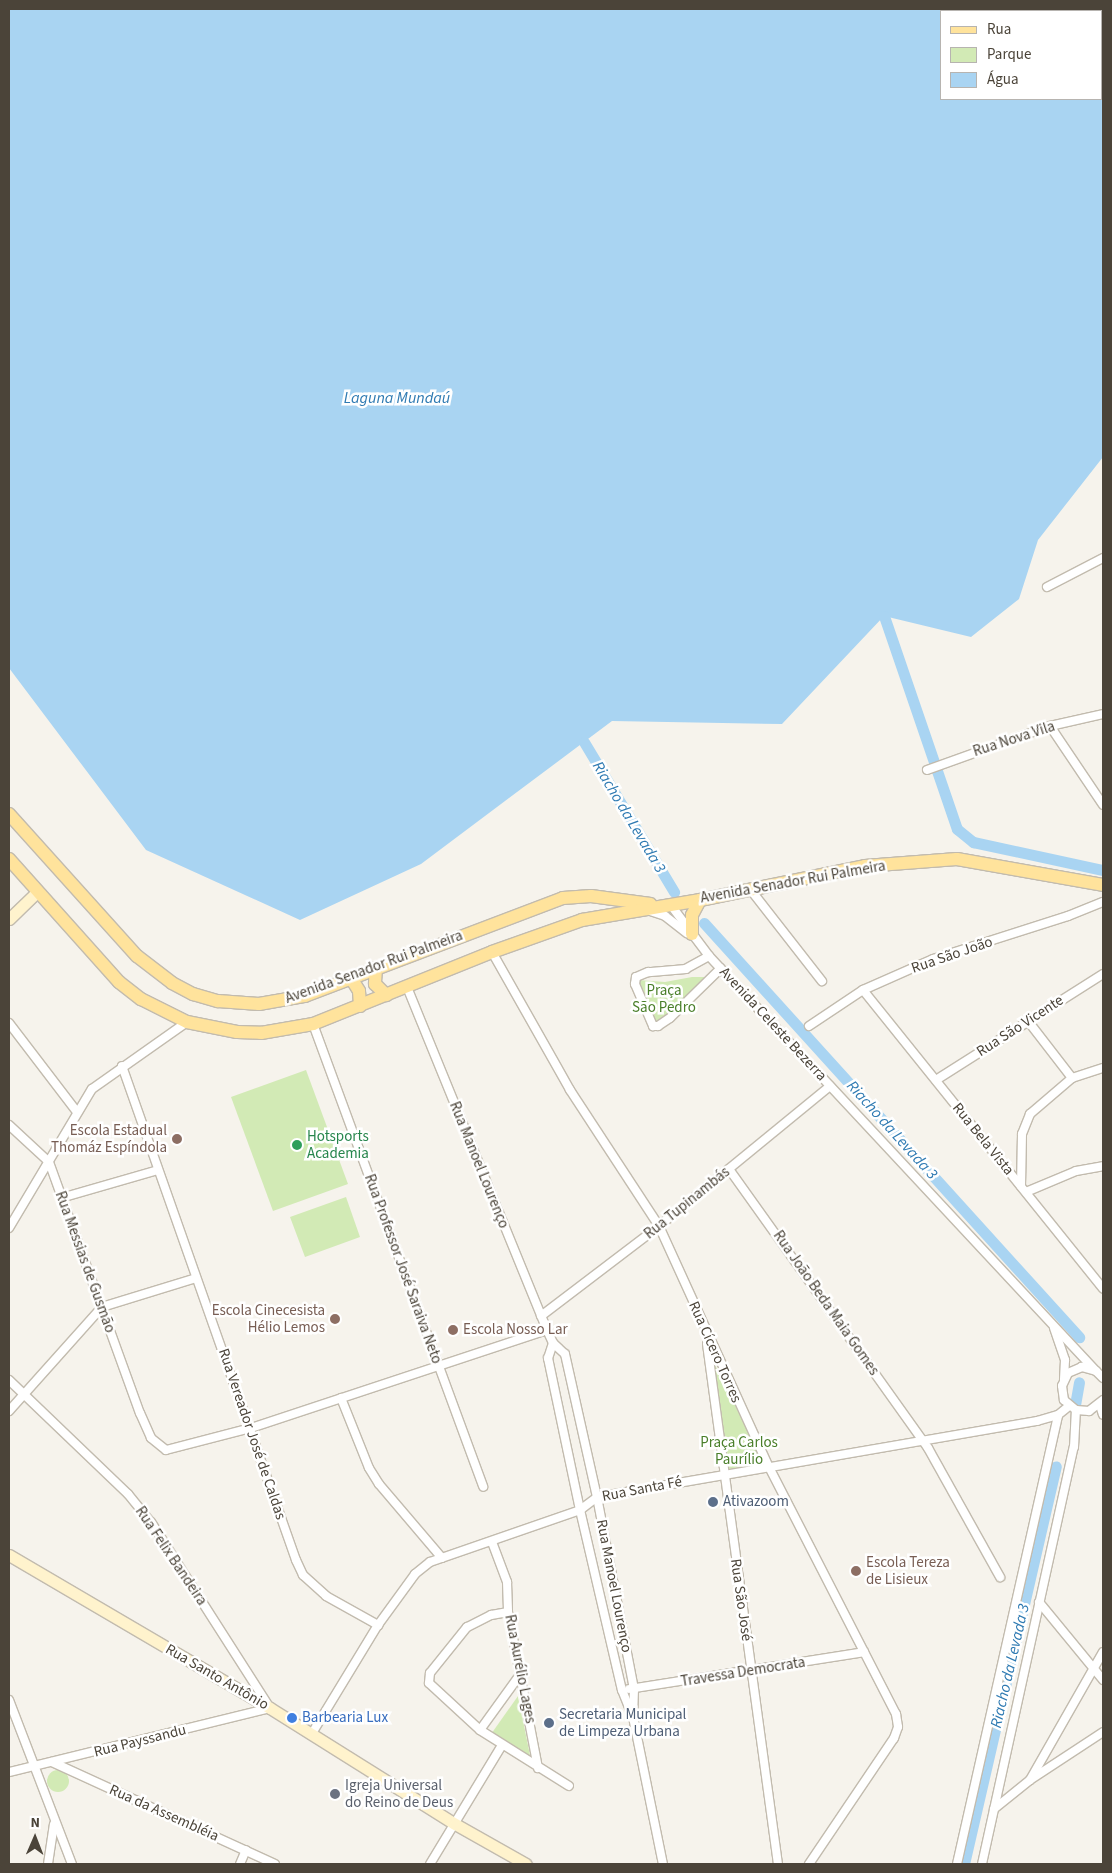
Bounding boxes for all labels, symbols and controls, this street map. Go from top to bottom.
legend [940,10,1102,100]
text: Rua [987,19,1011,40]
text: Parque [987,44,1031,65]
text: Água [987,69,1018,90]
water label: Laguna Mundaú [344,388,450,408]
street label: Rua Nova Vila [971,717,1057,761]
water label: Riacho da Levada 3 [588,758,670,876]
street label: Avenida Senador Rui Palmeira [699,857,887,907]
street label: Avenida Senador Rui Palmeira [283,926,465,1008]
street label: Rua São João [909,933,995,977]
street label: Avenida Celeste Bezerra [716,963,830,1085]
park label: Praça São Pedro [632,981,696,1016]
street label: Rua São Vicente [973,991,1067,1061]
water label: Riacho da Levada 3 [842,1077,942,1183]
street label: Rua Manoel Lourenço [445,1099,513,1231]
street label: Rua Bela Vista [948,1099,1018,1179]
place label: Escola Estadual Thomáz Espíndola [51,1121,167,1156]
place label: Hotsports Academia [307,1127,369,1162]
marker: Escola Estadual Thomáz Espíndola [171,1133,183,1145]
marker: Hotsports Academia [291,1139,303,1151]
street label: Rua Tupinambás [641,1163,733,1243]
street label: Rua Professor José Saraiva Neto [360,1172,446,1366]
street label: Rua Messias de Gusmão [51,1189,119,1335]
street label: Rua João Beda Maia Gomes [769,1227,883,1379]
street label: Rua Cícero Torres [685,1299,745,1405]
place label: Escola Cinecesista Hélio Lemos [212,1301,325,1336]
marker: Escola Cinecesista Hélio Lemos [329,1313,341,1325]
place label: Escola Nosso Lar [463,1321,568,1339]
marker: Escola Nosso Lar [447,1324,459,1336]
street label: Rua Vereador José de Caldas [214,1346,290,1522]
park label: Praça Carlos Paurílio [700,1433,778,1468]
street label: Rua Santa Fé [601,1472,683,1506]
place label: Ativazoom [723,1493,789,1511]
marker: Ativazoom [707,1496,719,1508]
street label: Rua Felix Bandeira [131,1503,211,1609]
street label: Rua Manoel Lourenço [592,1518,636,1654]
place label: Escola Tereza de Lisieux [866,1553,950,1588]
street label: Rua São José [726,1558,756,1642]
marker: Escola Tereza de Lisieux [850,1565,862,1577]
water label: Riacho da Levada 3 [986,1602,1034,1730]
street label: Rua Aurélio Lages [501,1613,539,1725]
street label: Rua Santo Antônio [162,1640,272,1714]
street label: Travessa Democrata [679,1653,807,1691]
place label: Secretaria Municipal de Limpeza Urbana [559,1705,686,1740]
place label: Barbearia Lux [302,1709,388,1727]
marker: Barbearia Lux [286,1712,298,1724]
marker: Secretaria Municipal de Limpeza Urbana [543,1717,555,1729]
street label: Rua Payssandu [92,1721,188,1761]
place label: Igreja Universal do Reino de Deus [345,1776,453,1811]
street label: Rua da Assembléia [106,1781,222,1845]
marker: Igreja Universal do Reino de Deus [329,1788,341,1800]
north arrow [10,1813,60,1863]
text: N [30,1813,40,1833]

